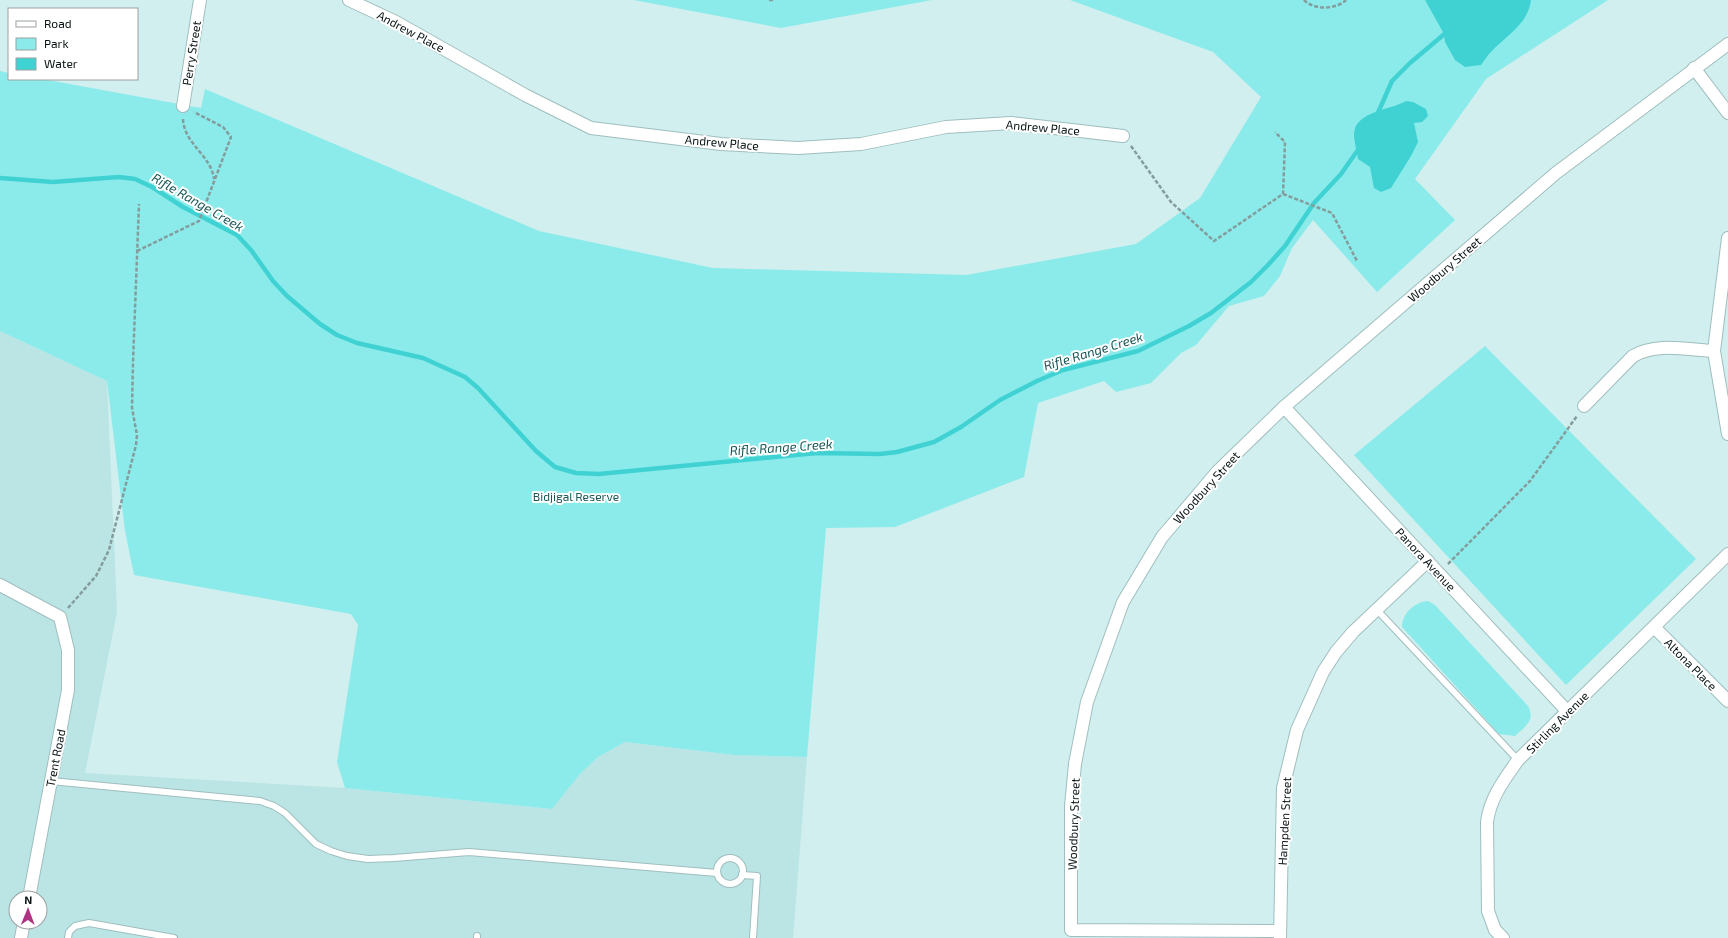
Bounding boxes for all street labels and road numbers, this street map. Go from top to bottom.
street label: Andrew Place [375,7,447,55]
street label: Perry Street [179,19,203,86]
street label: Andrew Place [1005,117,1081,137]
street label: Andrew Place [684,132,760,152]
street label: Woodbury Street [1405,233,1484,305]
street label: Woodbury Street [1170,448,1242,526]
street label: Panora Avenue [1393,524,1459,594]
street label: Altona Place [1662,635,1720,693]
street label: Stirling Avenue [1523,688,1591,756]
street label: Trent Road [43,728,67,788]
street label: Hampden Street [1275,776,1293,866]
street label: Woodbury Street [1064,777,1082,870]

